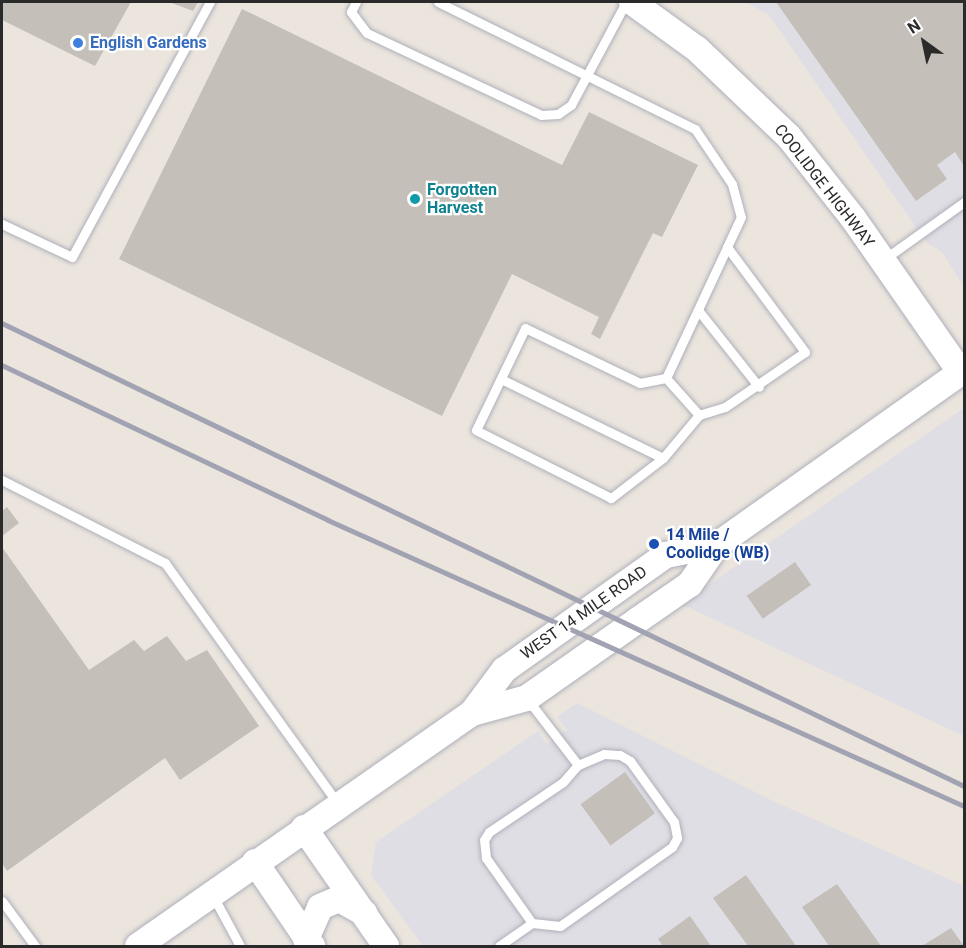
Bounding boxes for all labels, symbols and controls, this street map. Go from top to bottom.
north arrow [894,12,954,72]
text: N [904,15,924,38]
place label: English Gardens [90,33,207,53]
marker: English Gardens [71,36,85,50]
street label: COOLIDGE HIGHWAY [770,121,878,251]
place label: Forgotten Harvest [427,180,497,218]
marker: Forgotten Harvest [408,192,422,206]
place label: 14 Mile / Coolidge (WB) [666,525,769,563]
marker: 14 Mile / Coolidge (WB) [647,537,661,551]
street label: WEST 14 MILE ROAD [517,562,651,664]

